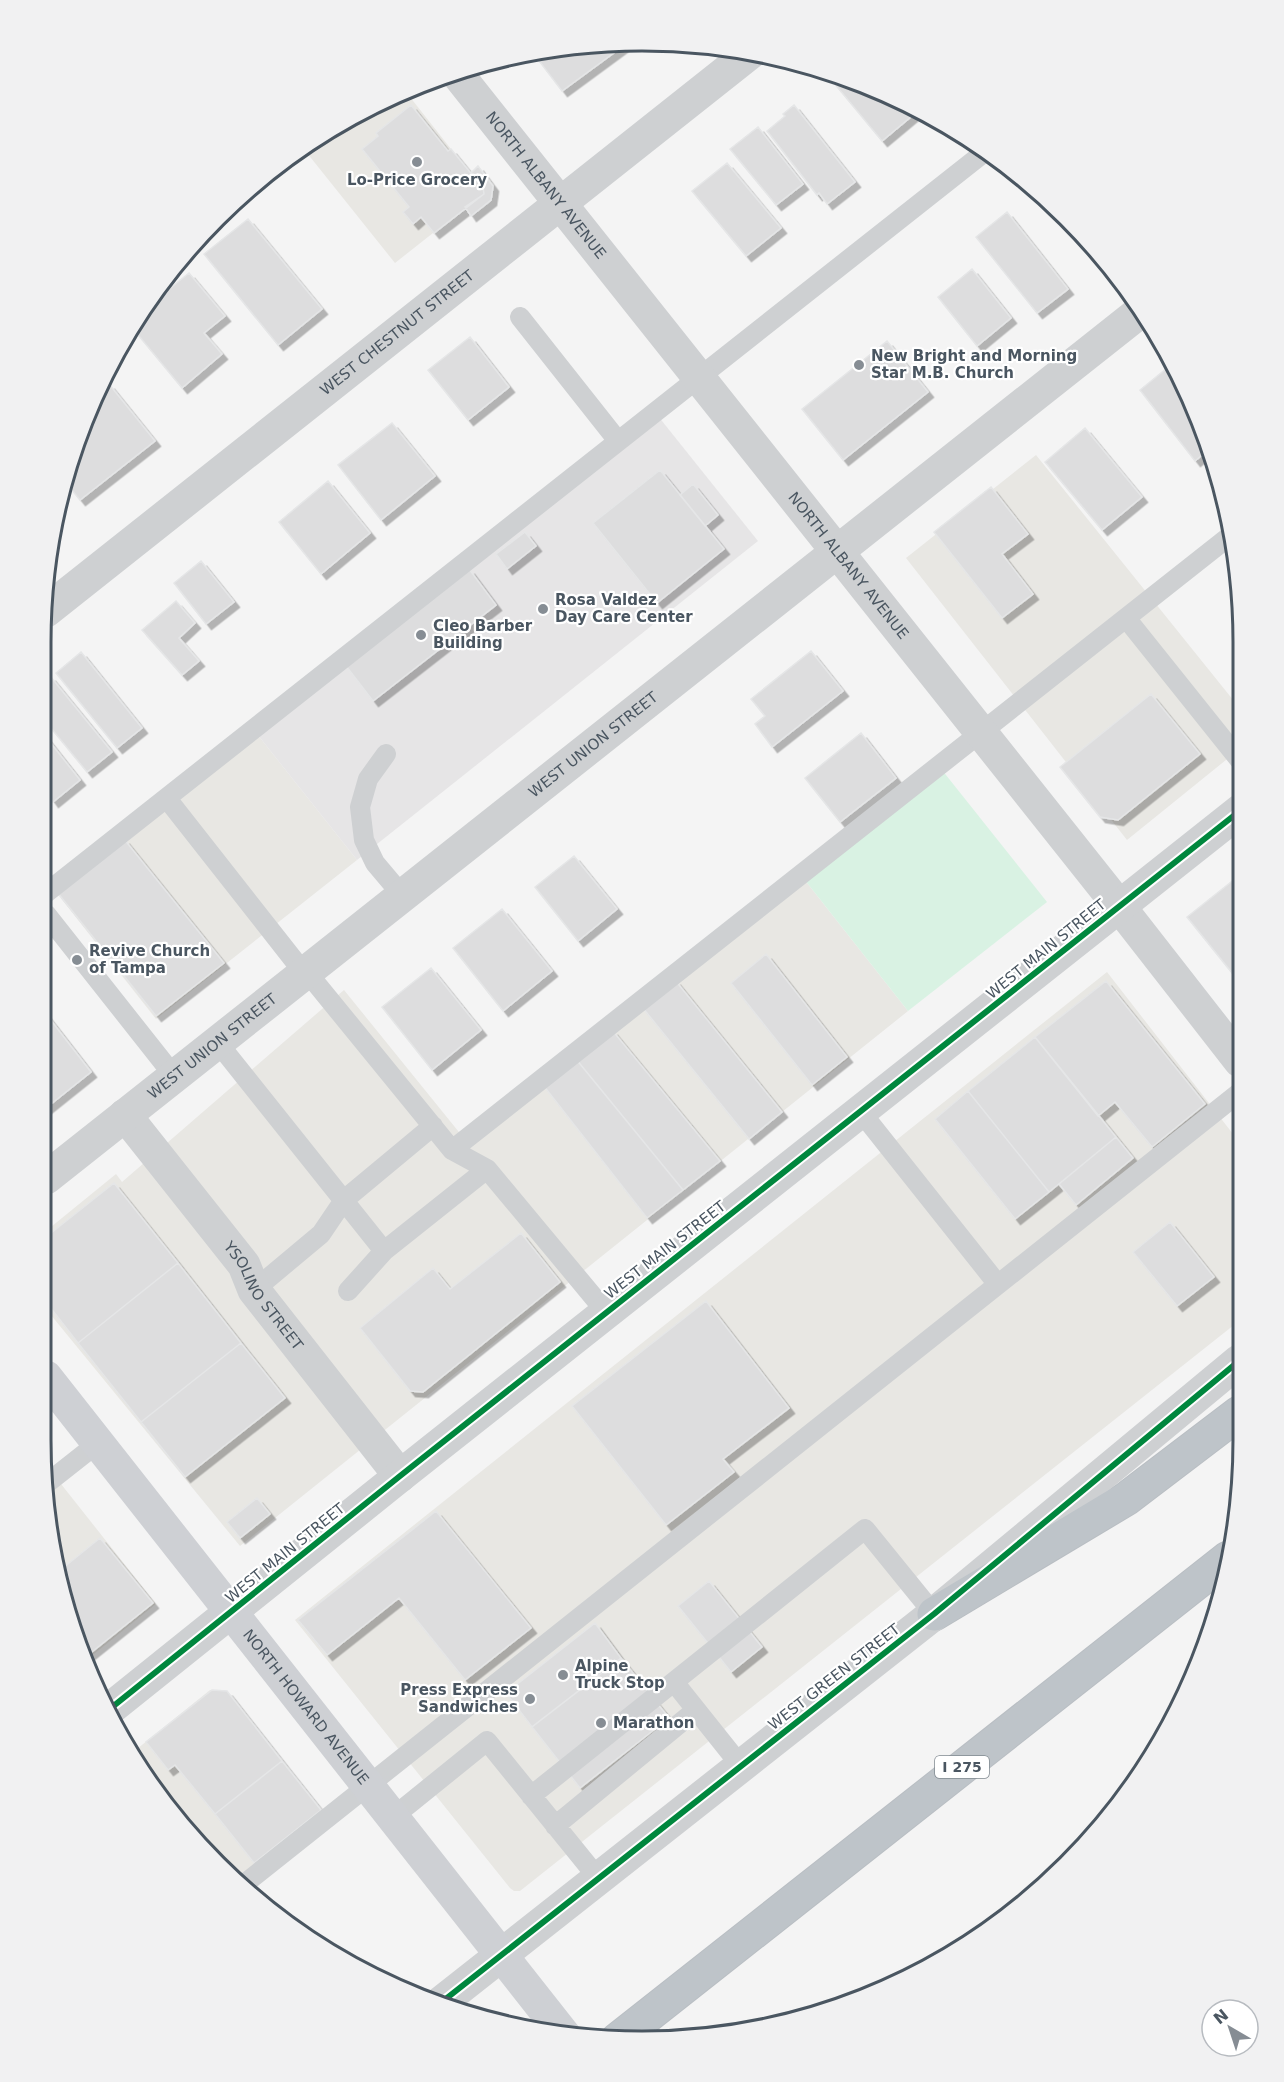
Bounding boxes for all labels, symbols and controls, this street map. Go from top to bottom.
street label: NORTH ALBANY AVENUE [482,108,610,262]
marker: Lo-Price Grocery [410,155,424,169]
place label: Lo-Price Grocery [347,171,487,189]
street label: WEST CHESTNUT STREET [317,266,478,399]
place label: New Bright and Morning Star M.B. Church [871,347,1077,382]
marker: New Bright and Morning Star M.B. Church [852,358,866,372]
street label: NORTH ALBANY AVENUE [784,489,912,643]
place label: Rosa Valdez Day Care Center [555,591,693,626]
marker: Rosa Valdez Day Care Center [536,602,550,616]
place label: Cleo Barber Building [433,617,533,652]
marker: Cleo Barber Building [414,628,428,642]
street label: WEST UNION STREET [525,688,662,801]
street label: WEST MAIN STREET [983,895,1110,1003]
place label: Revive Church of Tampa [89,942,210,977]
marker: Revive Church of Tampa [70,953,84,967]
street label: WEST UNION STREET [144,989,281,1103]
street label: WEST MAIN STREET [601,1197,730,1303]
street label: YSOLINO STREET [219,1237,307,1354]
street label: WEST MAIN STREET [222,1499,349,1607]
street label: WEST GREEN STREET [765,1620,904,1734]
street label: NORTH HOWARD AVENUE [239,1626,372,1788]
place label: Alpine Truck Stop [575,1657,665,1692]
marker: Alpine Truck Stop [556,1668,570,1682]
place label: Press Express Sandwiches [400,1681,518,1716]
marker: Press Express Sandwiches [523,1692,537,1706]
place label: Marathon [613,1714,694,1732]
marker: Marathon [594,1716,608,1730]
road number: I 275 [935,1756,989,1778]
north arrow [1200,1998,1260,2058]
text: N [1210,2005,1232,2028]

